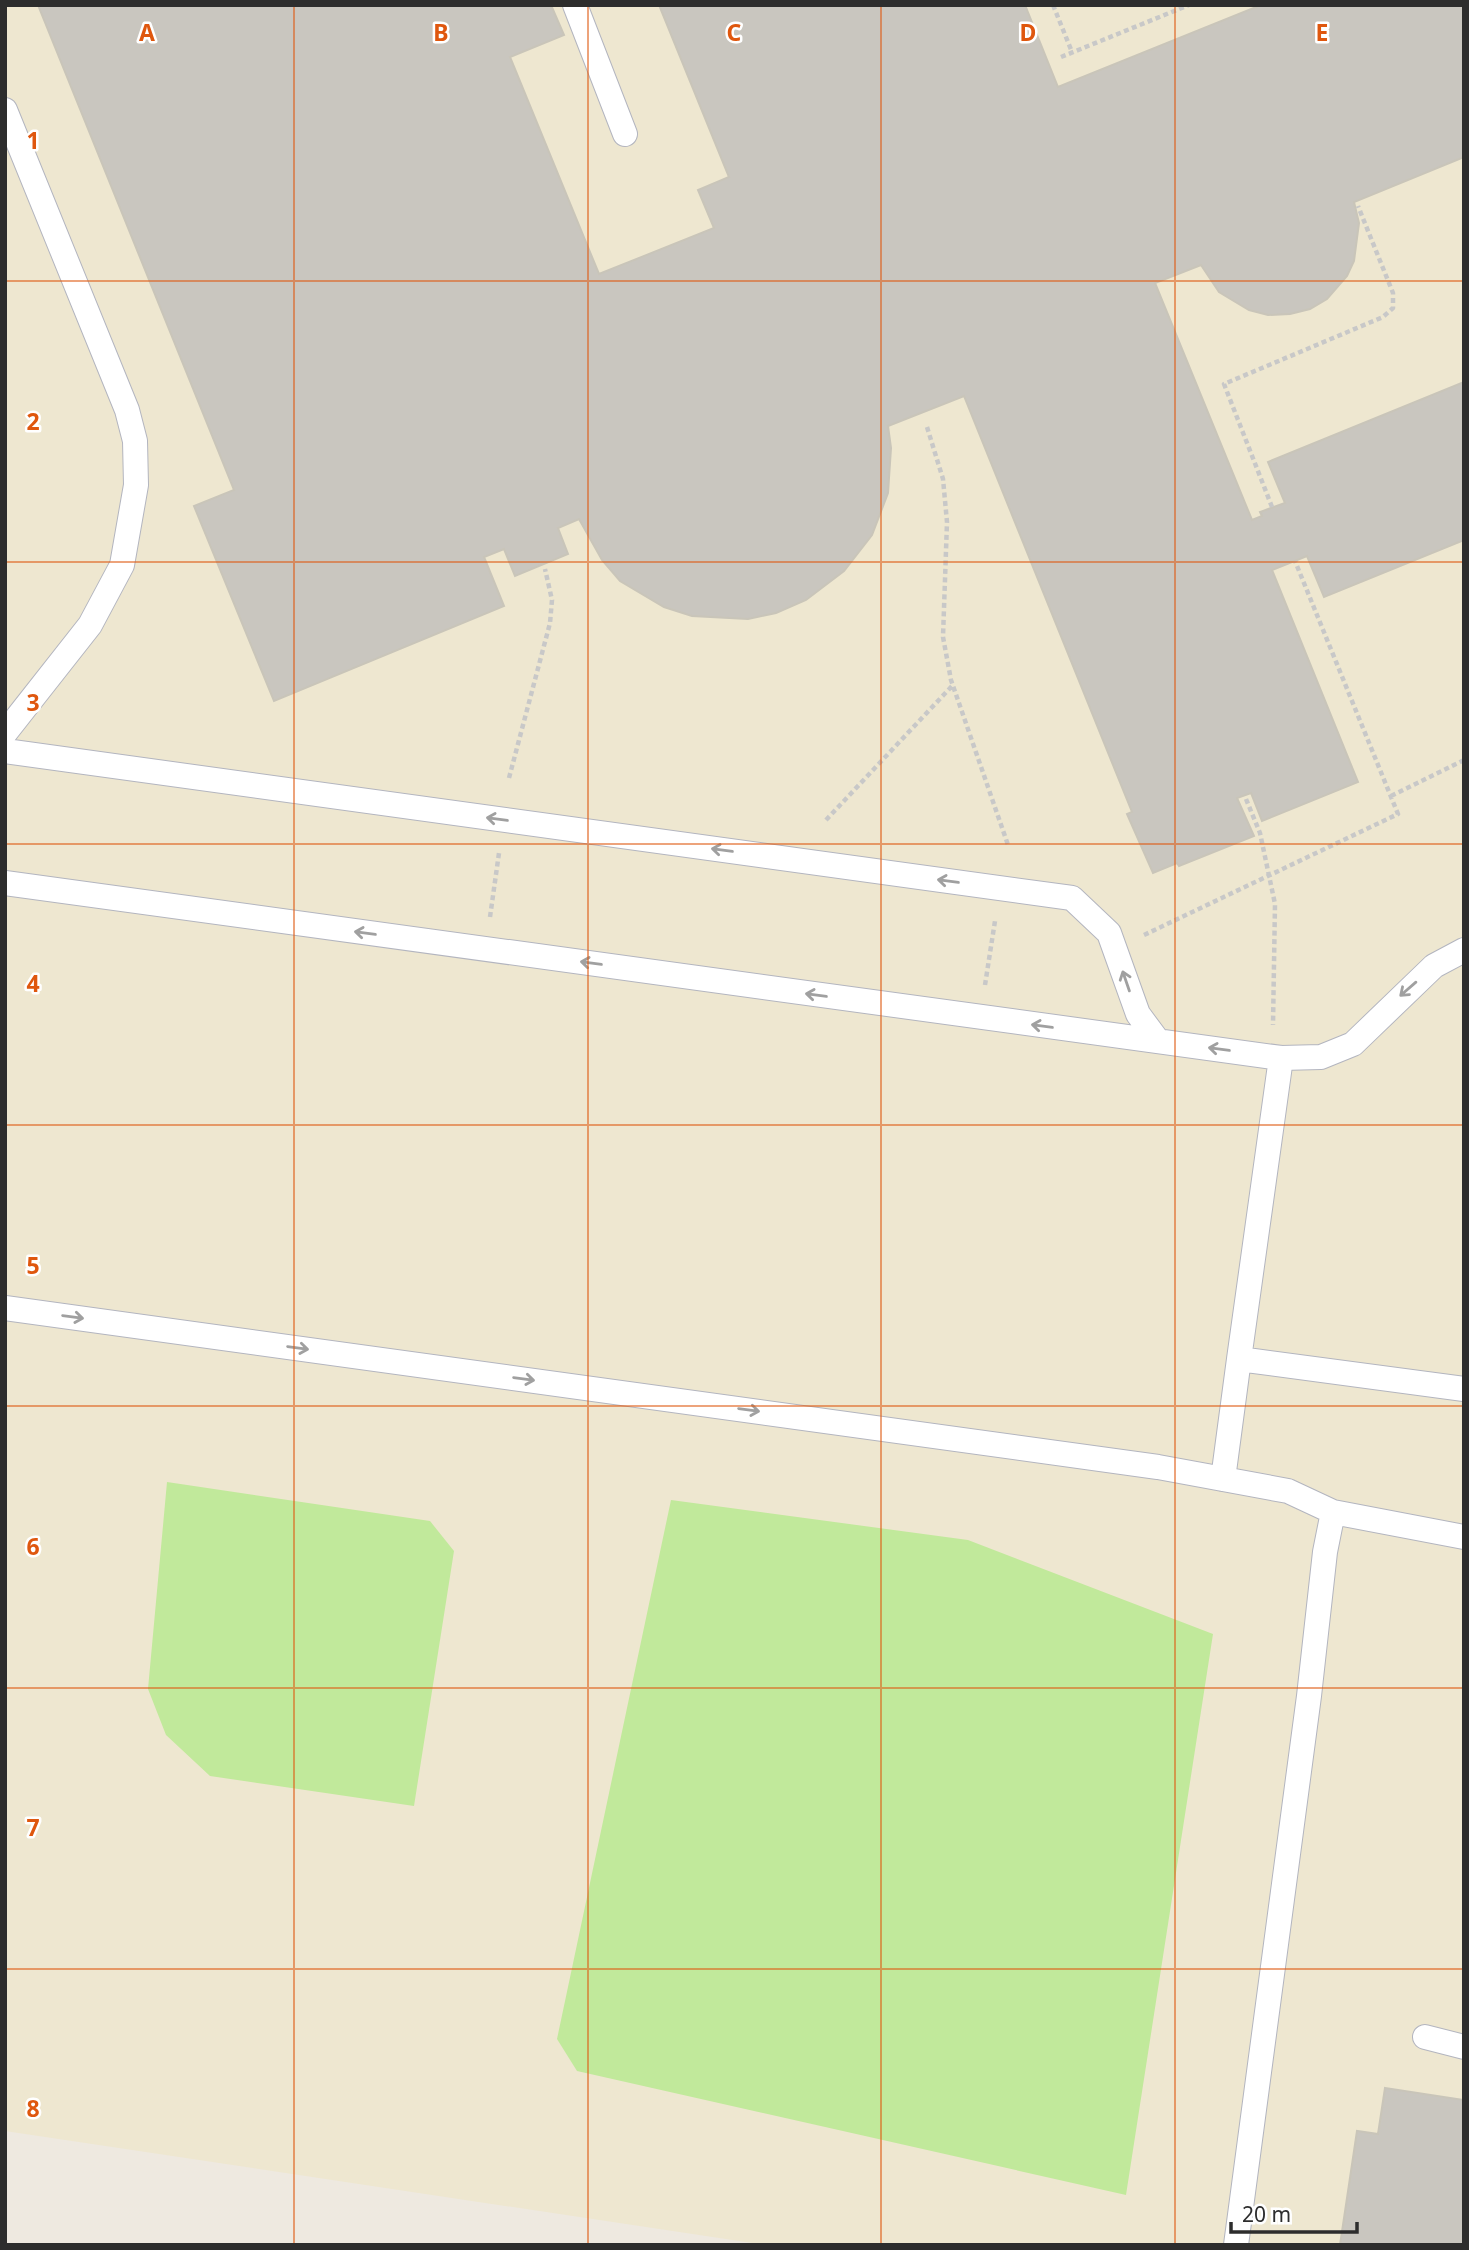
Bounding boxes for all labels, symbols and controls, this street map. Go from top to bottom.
text: A [139,16,155,48]
text: B [433,16,449,48]
text: C [727,16,742,48]
text: D [1020,16,1036,48]
text: E [1316,16,1328,48]
text: 1 [26,124,40,156]
text: 2 [26,405,40,437]
text: 3 [26,686,40,718]
one-way arrow [486,812,509,825]
one-way arrow [711,843,734,856]
one-way arrow [937,874,960,887]
one-way arrow [355,926,377,939]
one-way arrow [580,957,603,970]
text: 4 [26,967,40,999]
one-way arrow [1119,971,1131,993]
one-way arrow [1399,981,1417,997]
one-way arrow [805,988,828,1001]
one-way arrow [1031,1019,1054,1032]
one-way arrow [1209,1043,1231,1056]
text: 5 [26,1249,40,1281]
one-way arrow [61,1311,84,1324]
one-way arrow [286,1342,309,1355]
one-way arrow [512,1373,534,1386]
one-way arrow [737,1404,760,1417]
text: 6 [26,1530,40,1562]
text: 7 [26,1811,40,1843]
text: 8 [26,2092,40,2124]
scale bar [1231,2190,1357,2234]
text: 20 m [1242,2200,1291,2228]

